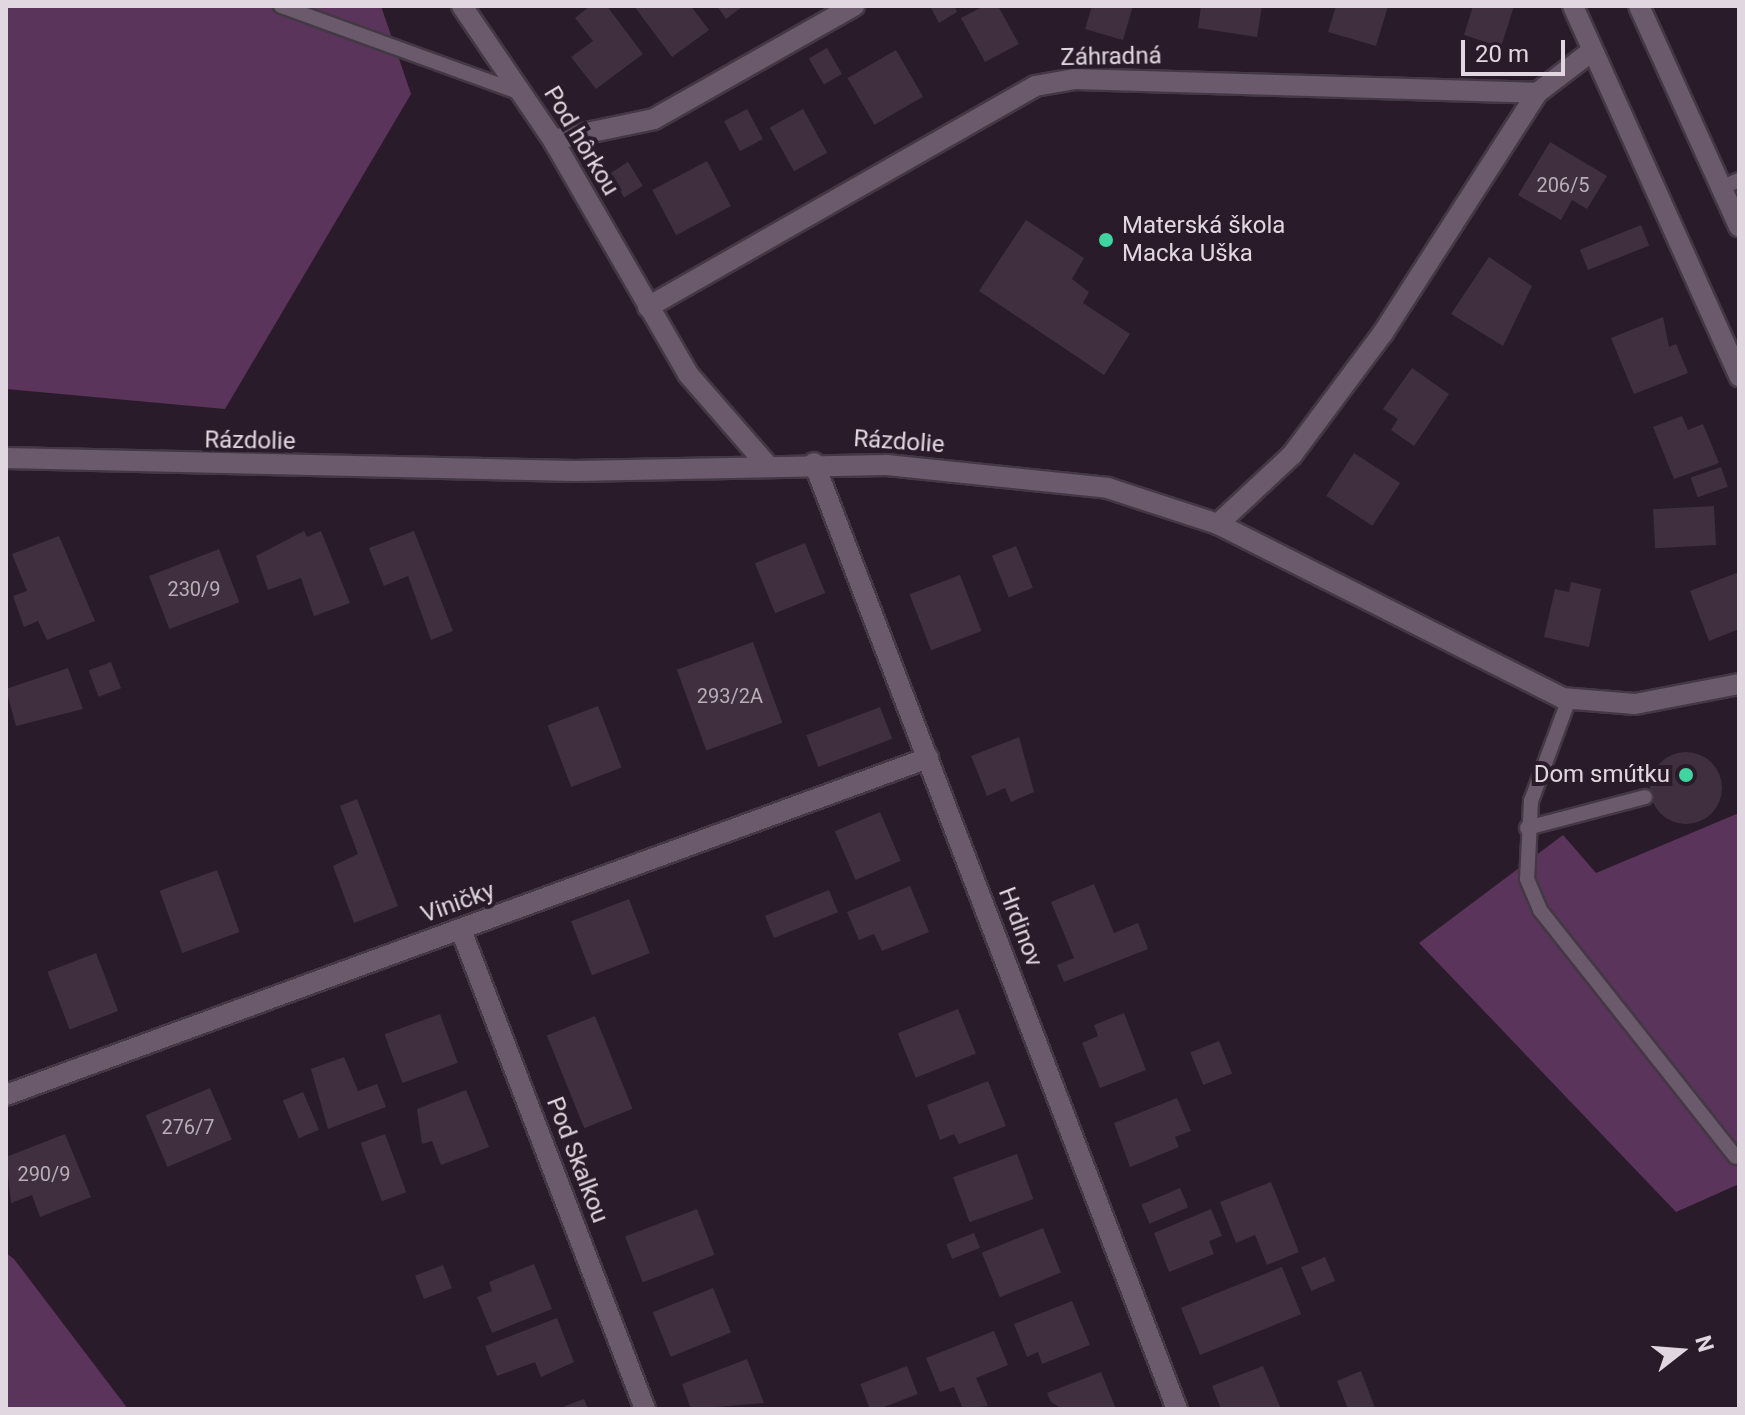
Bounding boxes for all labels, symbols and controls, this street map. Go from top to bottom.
scale bar [1465,24,1569,74]
text: 20 m [1475,40,1529,68]
street label: Záhradná [1060,42,1162,72]
street label: Pod hôrkou [537,81,625,201]
house number: 206/5 [1536,173,1590,197]
place label: Materská škola Macka Uška [1122,212,1285,268]
marker: Materská škola Macka Uška [1097,231,1115,249]
street label: Rázdolie [853,424,945,460]
street label: Rázdolie [204,426,296,456]
house number: 230/9 [167,577,221,601]
house number: 293/2A [697,684,763,708]
place label: Dom smútku [1534,761,1670,789]
marker: Dom smútku [1677,766,1695,784]
street label: Viničky [417,876,499,930]
street label: Hrdinov [992,883,1048,971]
street label: Pod Skalkou [540,1093,614,1227]
house number: 276/7 [161,1115,215,1139]
house number: 290/9 [17,1162,71,1186]
north arrow [1641,1311,1721,1391]
text: N [1690,1333,1719,1355]

